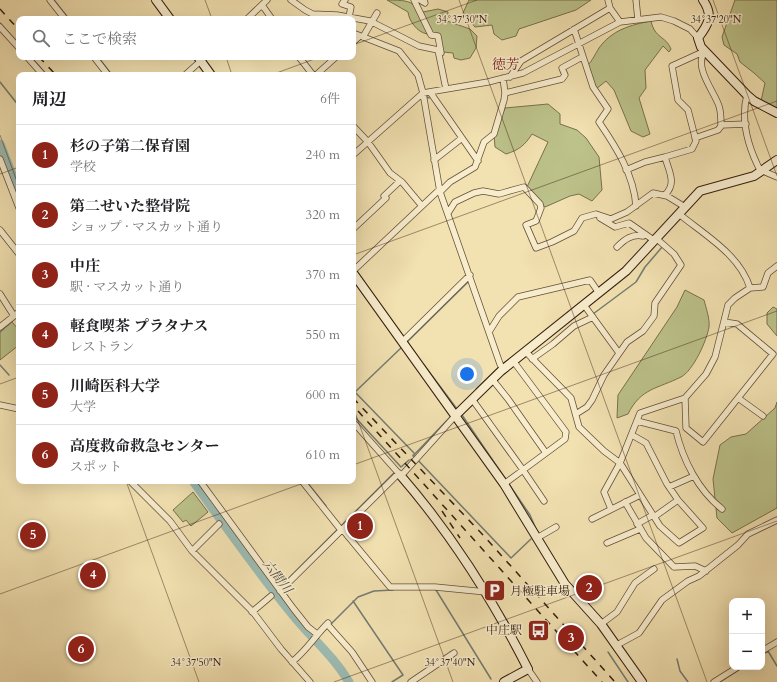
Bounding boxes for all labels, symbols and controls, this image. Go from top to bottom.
text: 34°37'30"N [437,13,488,27]
text: 34°37'20"N [691,13,742,27]
search box [16,16,356,60]
icon: search [30,27,52,49]
text: ここで検索 [62,29,137,49]
district label: 徳芳 [492,55,520,74]
text: 周辺 [32,88,66,111]
text: 6件 [320,90,340,108]
text: 杉の子第二保育園 [70,136,190,156]
text: 1 [42,146,48,164]
text: 240 m [306,146,340,164]
text: 学校 [70,158,96,176]
text: 第二せいた整骨院 [70,196,190,216]
text: 2 [42,206,48,224]
text: 320 m [306,206,340,224]
text: ショップ · マスカット通り [70,218,223,236]
text: 中庄 [70,256,100,276]
text: 3 [42,266,48,284]
text: 370 m [306,266,340,284]
text: 駅 · マスカット通り [70,278,184,296]
text: 軽食喫茶 プラタナス [70,316,208,336]
text: 4 [42,326,48,344]
text: 550 m [306,326,340,344]
text: レストラン [70,338,135,356]
your location [457,364,477,384]
text: 川崎医科大学 [70,376,160,396]
text: 5 [42,386,48,404]
text: 600 m [306,386,340,404]
text: 大学 [70,398,96,416]
text: 高度救命救急センター [70,436,219,456]
text: 6 [42,446,48,464]
text: 610 m [306,446,340,464]
text: スポット [70,458,122,476]
pin: 1 [347,511,373,541]
pin: 5 [20,520,46,550]
water label: 六間川 [258,556,298,599]
pin: 4 [80,560,106,590]
pin: 2 [576,573,602,603]
parking icon: 月極駐車場 [482,578,508,604]
place label: 月極駐車場 [510,583,570,599]
map controls [729,598,765,670]
button: + [729,598,765,634]
bus stop icon: 中庄駅 [525,617,551,643]
place label: 中庄駅 [486,622,522,638]
pin: 3 [558,623,584,653]
pin: 6 [68,634,94,664]
button: − [729,634,765,670]
text: 34°37'50"N [171,656,222,670]
text: 34°37'40"N [425,656,476,670]

